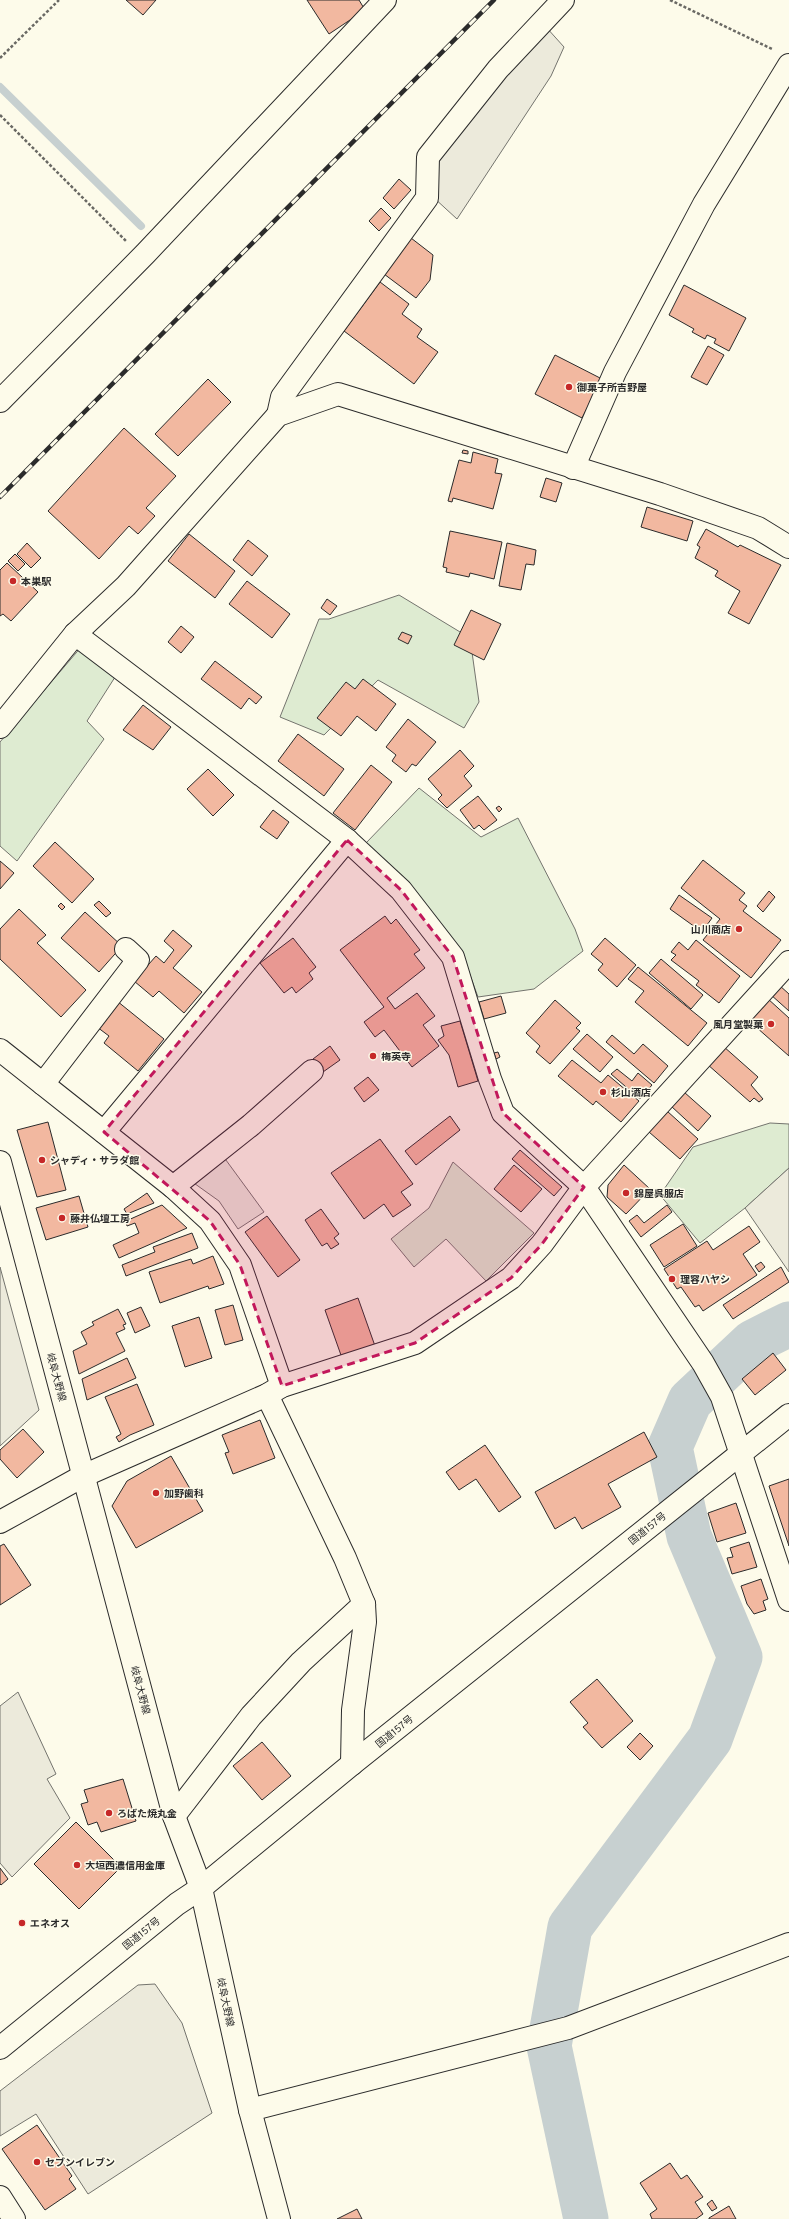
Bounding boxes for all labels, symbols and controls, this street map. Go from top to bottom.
marker: 御菓子所吉野屋 [564,382,574,392]
place label: 御菓子所吉野屋 [576,382,647,395]
marker: 本巣駅 [8,576,18,586]
place label: 本巣駅 [20,576,52,589]
place label: 山川商店 [691,924,731,937]
marker: 山川商店 [734,924,744,934]
place label: 風月堂製菓 [713,1019,764,1032]
marker: 風月堂製菓 [766,1019,776,1029]
marker: 梅英寺 [368,1051,378,1061]
place label: 梅英寺 [381,1051,411,1064]
marker: 杉山酒店 [598,1087,608,1097]
place label: 杉山酒店 [611,1087,651,1100]
marker: シャディ・サラダ館 [37,1155,47,1165]
place label: シャディ・サラダ館 [50,1155,139,1168]
marker: 錦屋呉服店 [621,1188,631,1198]
place label: 錦屋呉服店 [634,1188,684,1201]
marker: 藤井仏壇工房 [57,1213,67,1223]
place label: 藤井仏壇工房 [70,1213,130,1226]
marker: 理容ハヤシ [667,1274,677,1284]
place label: 理容ハヤシ [680,1274,730,1287]
street label: 岐阜大野線 [43,1352,68,1403]
marker: 加野歯科 [151,1488,161,1498]
place label: 加野歯科 [164,1488,204,1501]
street label: 国道157号 [626,1510,670,1548]
street label: 岐阜大野線 [127,1665,152,1716]
street label: 国道157号 [373,1713,417,1751]
marker: ろばた焼丸金 [104,1808,114,1818]
place label: ろばた焼丸金 [117,1808,177,1821]
marker: 大垣西濃信用金庫 [72,1860,82,1870]
place label: 大垣西濃信用金庫 [85,1860,165,1873]
street label: 国道157号 [120,1915,164,1953]
marker: エネオス [17,1918,27,1928]
place label: エネオス [30,1918,70,1931]
street label: 岐阜大野線 [213,1977,236,2028]
marker: セブンイレブン [32,2157,42,2167]
place label: セブンイレブン [45,2157,115,2170]

